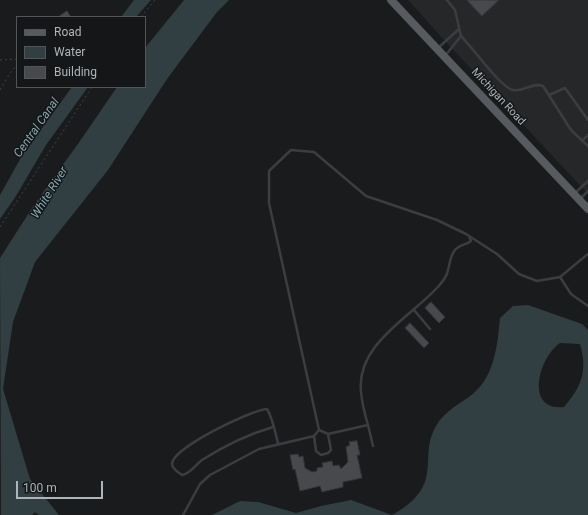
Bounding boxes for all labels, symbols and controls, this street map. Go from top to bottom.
legend [16,16,146,88]
text: Road [54,25,82,39]
text: Water [54,45,85,59]
text: Building [54,65,97,79]
street label: Michigan Road [468,66,528,128]
water label: Central Canal [11,95,63,161]
water label: White River [28,165,72,221]
scale bar [18,473,105,499]
text: 100 m [23,481,57,495]

